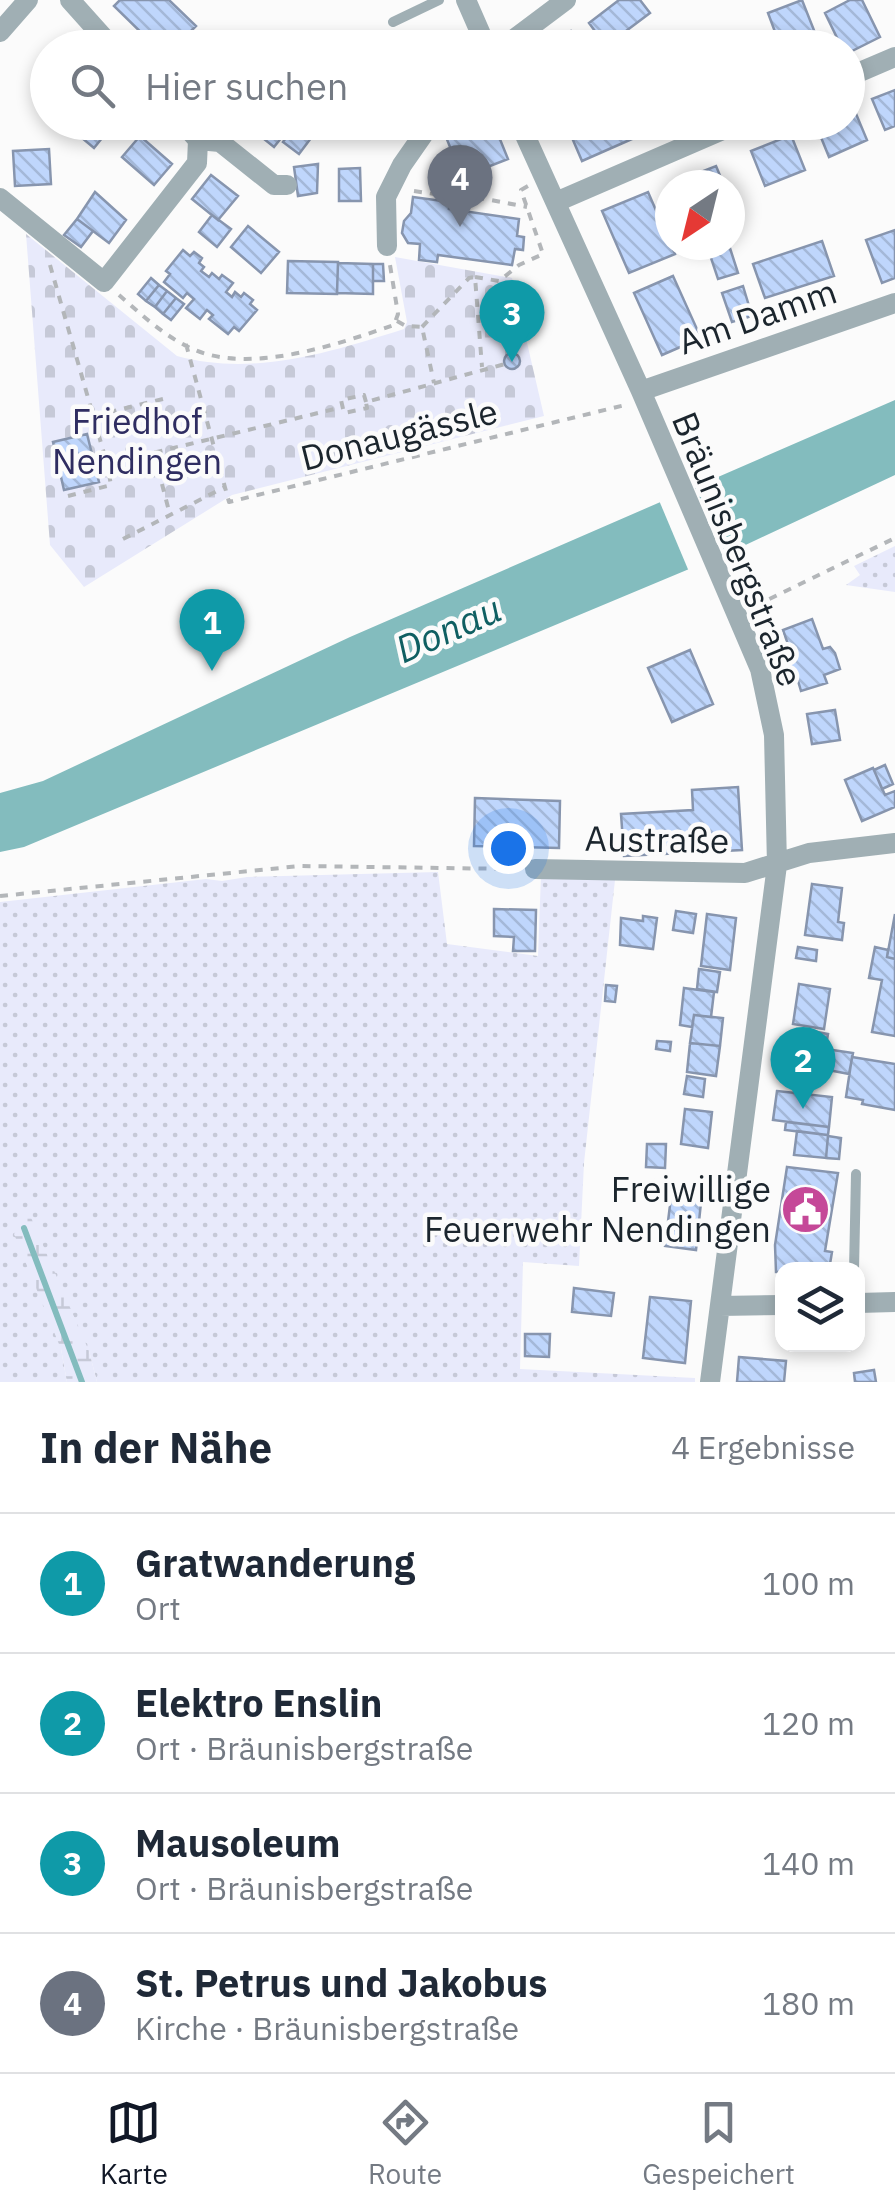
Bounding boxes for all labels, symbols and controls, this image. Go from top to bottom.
search box [30,30,865,140]
icon: search [65,58,120,113]
text: Hier suchen [145,61,348,110]
pin: 4 [428,144,492,227]
north arrow [655,170,745,260]
street label: Am Damm [672,267,842,365]
pin: 3 [480,280,544,362]
street label: Donaugässle [296,387,502,481]
park label: Friedhof Nendingen [52,398,222,484]
street label: Bräunisbergstraße [662,405,814,693]
water label: Donau [387,583,509,673]
pin: 1 [180,588,244,671]
street label: Austraße [584,815,730,863]
your location [483,823,534,874]
pin: 2 [770,1026,836,1109]
place label: Freiwillige Feuerwehr Nendingen [424,1166,771,1252]
public building icon: Freiwillige Feuerwehr Nendingen [780,1183,832,1235]
map controls [775,1262,865,1352]
button: layers [775,1262,865,1352]
text: In der Nähe [40,1420,272,1475]
text: 4 Ergebnisse [671,1426,855,1468]
text: Gratwanderung [135,1538,415,1587]
text: 1 [63,1562,82,1604]
text: 100 m [762,1562,855,1604]
text: Ort [135,1587,181,1629]
text: Elektro Enslin [135,1678,383,1727]
text: 2 [63,1702,82,1744]
text: 120 m [762,1702,855,1744]
text: Ort · Bräunisbergstraße [135,1727,473,1769]
text: Mausoleum [135,1818,340,1867]
text: 3 [63,1842,82,1884]
text: 140 m [762,1842,855,1884]
text: Ort · Bräunisbergstraße [135,1867,473,1909]
text: St. Petrus und Jakobus [135,1958,548,2007]
text: 4 [63,1982,82,2024]
text: 180 m [762,1982,855,2024]
text: Kirche · Bräunisbergstraße [135,2007,519,2049]
tab: Karte [100,2095,168,2192]
tab: Route [368,2095,442,2192]
tab: Gespeichert [642,2095,795,2192]

